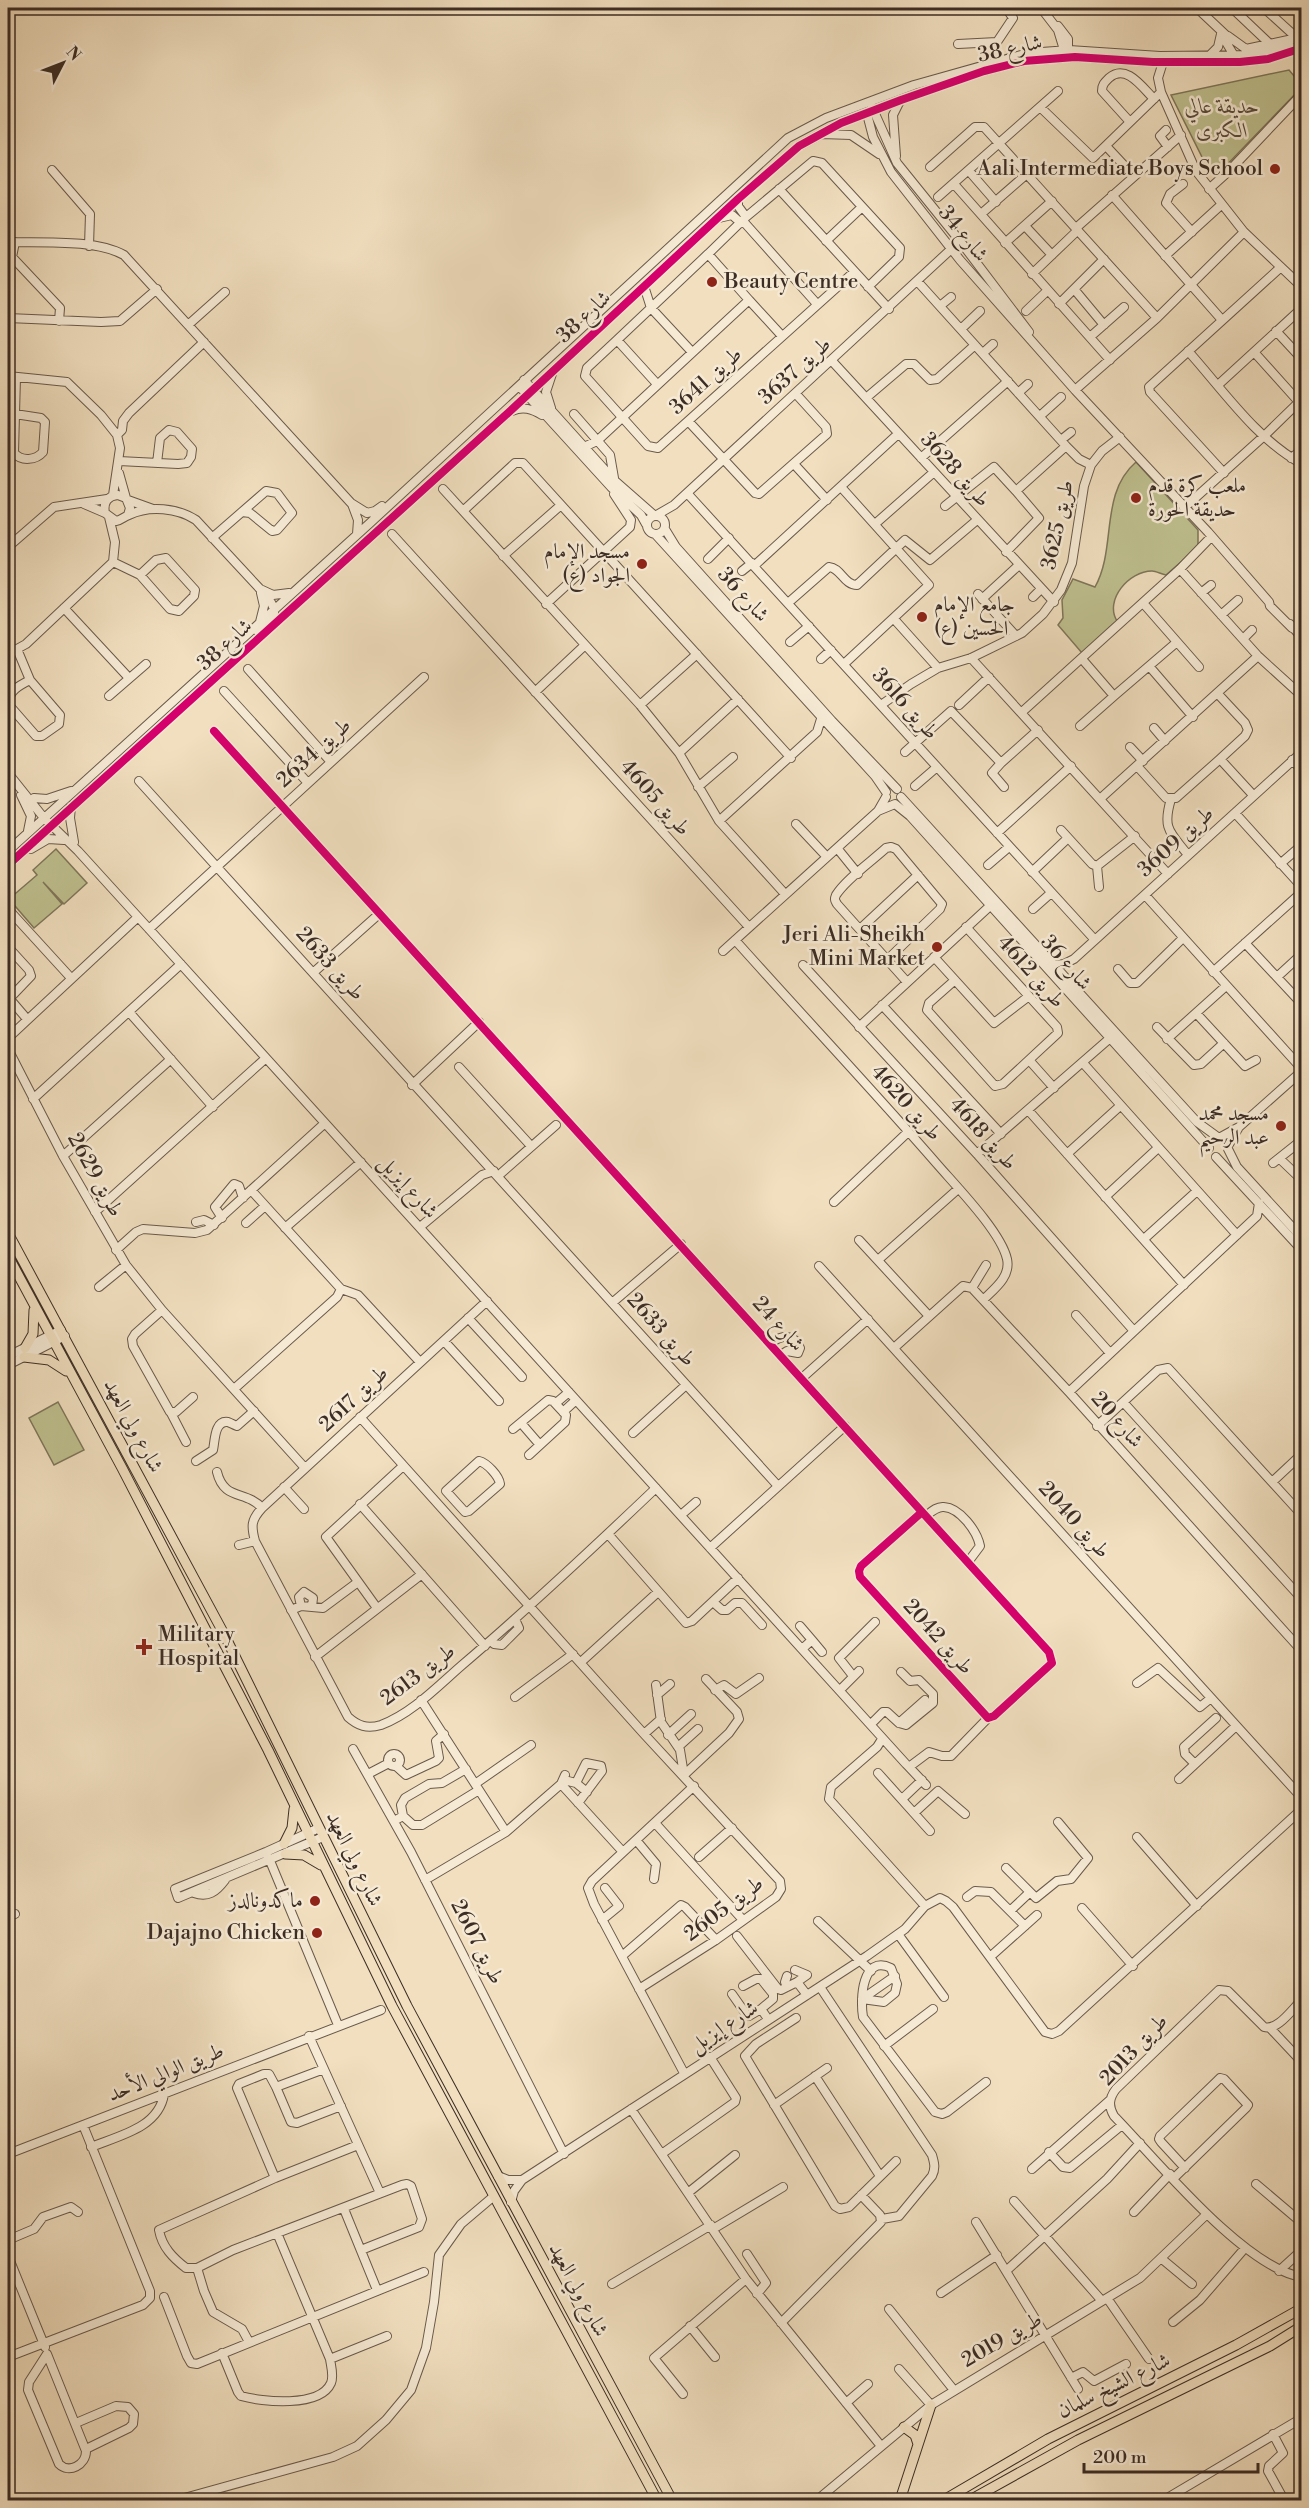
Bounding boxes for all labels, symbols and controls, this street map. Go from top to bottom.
street label: شارع 38 [975,29,1045,72]
north arrow [33,33,93,93]
text: N [62,42,85,65]
park label: حديقة عالي الكبرى [1185,94,1259,144]
place label: Aali Intermediate Boys School [976,156,1263,182]
marker: Aali Intermediate Boys School [1268,162,1282,176]
street label: شارع 34 [929,200,994,270]
place label: Beauty Centre [723,269,858,295]
marker: Beauty Centre [705,275,719,289]
street label: شارع 38 [551,285,619,352]
street label: طريق 3637 [753,332,837,410]
street label: طريق 3641 [664,342,748,420]
street label: طريق 3628 [915,427,995,513]
place label: ملعب كرة قدم حديقة الحورة [1148,473,1246,523]
street label: طريق 3625 [1036,478,1080,572]
marker: ملعب كرة قدم حديقة الحورة [1129,491,1143,505]
place label: مسجد الإمام الجواد (ع) [544,539,630,593]
marker: مسجد الإمام الجواد (ع) [635,557,649,571]
street label: شارع 36 [709,562,774,631]
place label: جامع الإمام الحسين (ع) [934,592,1015,646]
marker: جامع الإمام الحسين (ع) [915,610,929,624]
street label: شارع 38 [192,614,261,679]
street label: طريق 3616 [866,663,944,745]
street label: طريق 2634 [271,713,357,793]
street label: طريق 4605 [614,755,696,841]
street label: طريق 3609 [1132,801,1220,883]
street label: طريق 2633 [290,922,370,1006]
place label: Jeri Ali-Sheikh Mini Market [782,922,926,972]
street label: طريق 4612 [992,930,1070,1014]
street label: شارع 36 [1032,930,1097,999]
marker: Jeri Ali-Sheikh Mini Market [930,940,944,954]
street label: طريق 4620 [865,1059,947,1147]
street label: طريق 4618 [944,1092,1022,1176]
place label: مسجد محمد عبد الرحيم [1198,1101,1269,1158]
marker: مسجد محمد عبد الرحيم [1274,1119,1288,1133]
street label: طريق 2629 [61,1128,129,1222]
street label: شارع إيزيل [370,1150,443,1227]
street label: طريق 2633 [621,1288,701,1372]
street label: شارع 24 [743,1291,810,1360]
street label: طريق 2617 [314,1360,394,1438]
street label: شارع ولي العهد [94,1375,169,1479]
street label: شارع 20 [1082,1386,1149,1456]
street label: طريق 2040 [1033,1476,1115,1564]
street label: طريق 2042 [897,1594,979,1680]
place label: Military Hospital [158,1622,239,1672]
marker: Military Hospital [135,1638,153,1656]
street label: طريق 2613 [375,1638,461,1712]
street label: شارع ولي العهد [316,1807,388,1913]
street label: طريق 2605 [679,1871,769,1947]
place label: ماكدونالدز [227,1887,303,1914]
marker: ماكدونالدز [308,1894,322,1908]
street label: طريق 2607 [445,1895,509,1989]
place label: Dajajno Chicken [147,1920,305,1946]
marker: Dajajno Chicken [310,1926,324,1940]
street label: شارع إيزيل [685,1995,766,2062]
street label: طريق 2013 [1094,2009,1174,2091]
street label: طريق الوالي الأحد [103,2035,229,2111]
street label: شارع ولي العهد [539,2239,614,2343]
street label: طريق 2019 [957,2306,1047,2374]
street label: شارع الشيخ سلمان [1053,2347,1177,2429]
scale bar [1084,2436,1258,2474]
text: 200 m [1093,2446,1147,2469]

